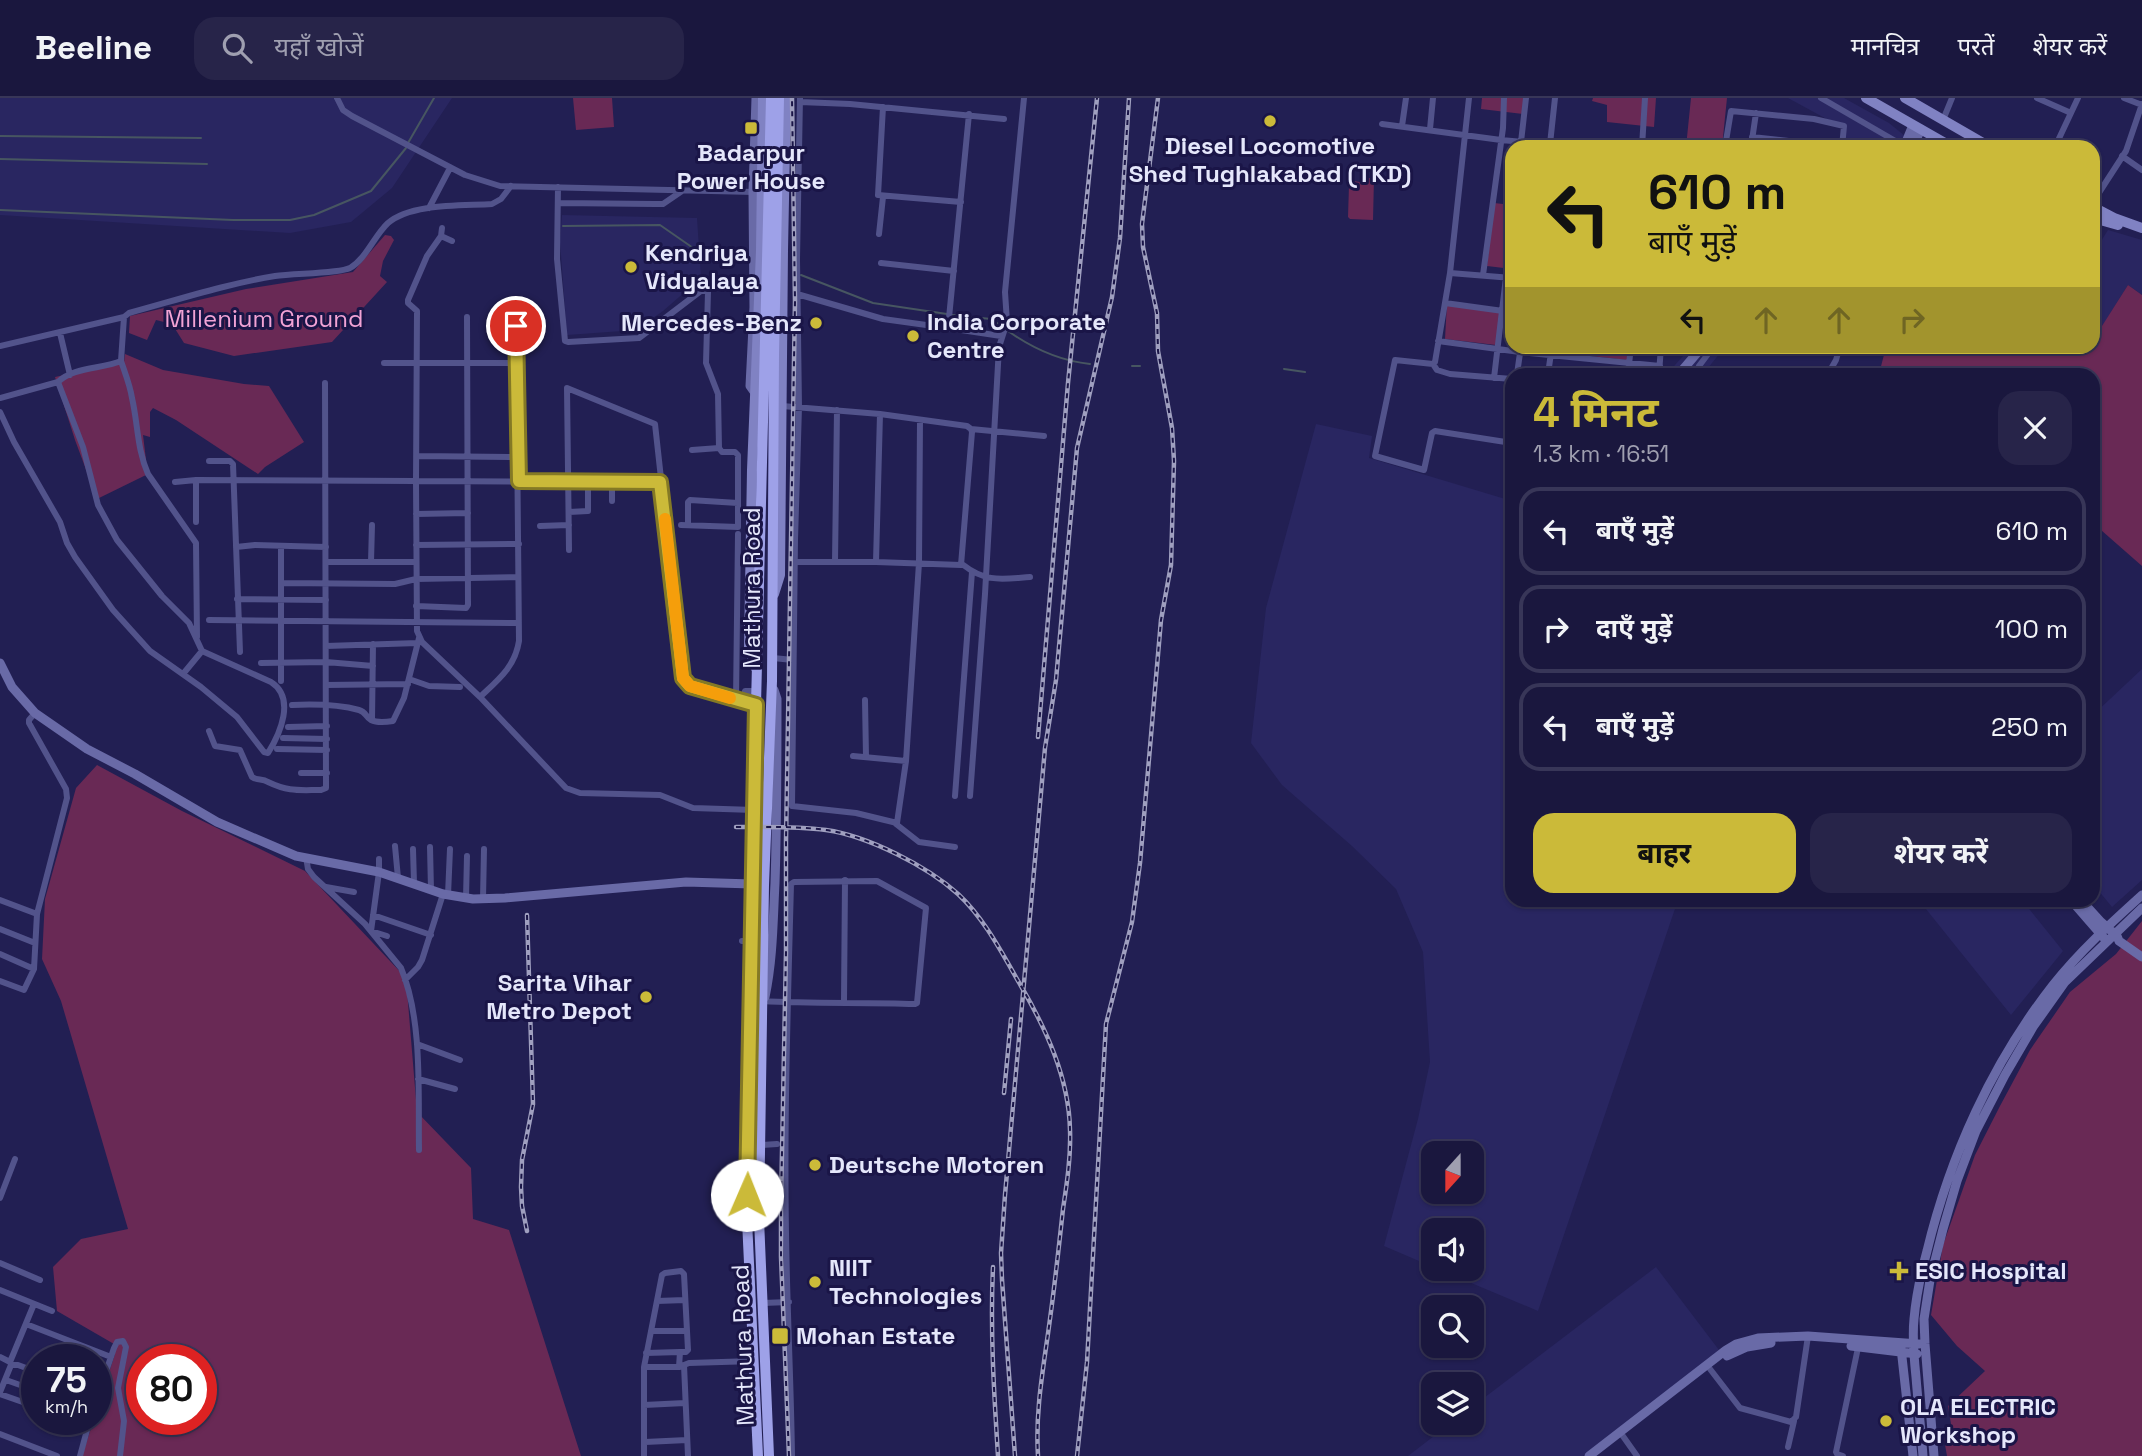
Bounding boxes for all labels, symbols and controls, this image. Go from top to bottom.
search box [194,17,684,80]
text: Beeline [35,27,152,69]
icon: search [218,29,256,67]
text: यहाँ खोजें [274,30,364,64]
text: मानचित्र [1851,31,1919,62]
text: परतें [1957,31,1995,62]
text: शेयर करें [2033,31,2107,62]
marker: Diesel Locomotive Shed Tughlakabad (TKD) [1262,113,1278,129]
marker: Badarpur Power House [743,120,759,136]
place label: Diesel Locomotive Shed Tughlakabad (TKD) [1129,130,1411,189]
place label: Badarpur Power House [677,137,825,196]
text: 610 m [1648,161,1786,223]
icon: left [1533,168,1624,259]
text: बाएँ मुड़ें [1648,222,1737,262]
place label: Kendriya Vidyalaya [645,237,759,296]
marker: Kendriya Vidyalaya [623,259,639,275]
pin [486,296,546,356]
icon: left [1674,301,1712,339]
icon: ahead [1747,301,1785,339]
icon: ahead [1820,301,1858,339]
icon: right [1893,301,1931,339]
park label: Millenium Ground [165,303,363,334]
place label: India Corporate Centre [927,306,1106,365]
icon: arrive [497,307,535,345]
place label: Mercedes-Benz [621,307,802,338]
marker: Mercedes-Benz [808,315,824,331]
marker: India Corporate Centre [905,328,921,344]
text: 4 मिनट [1533,386,1659,439]
button: close [1998,391,2072,465]
text: 1.3 km · 16:51 [1533,439,1669,469]
street label: Mathura Road [736,507,767,669]
icon: left [1537,512,1575,550]
text: बाएँ मुड़ें [1596,513,1674,547]
text: 610 m [1996,514,2068,548]
icon: right [1537,610,1575,648]
text: दाएँ मुड़ें [1596,611,1672,645]
text: 100 m [1995,612,2068,646]
icon: left [1537,708,1575,746]
text: बाएँ मुड़ें [1596,709,1674,743]
text: 250 m [1991,710,2068,744]
button: बाहर [1533,813,1796,893]
button: शेयर करें [1810,813,2072,893]
place label: Sarita Vihar Metro Depot [486,967,632,1026]
marker: Sarita Vihar Metro Depot [638,989,654,1005]
north arrow [1421,1141,1484,1204]
map controls [1421,1141,1484,1435]
place label: Deutsche Motoren [829,1149,1044,1180]
marker: Deutsche Motoren [807,1157,823,1173]
position arrow [710,1158,784,1232]
button: sound [1421,1218,1484,1281]
place label: NIIT Technologies [829,1252,982,1311]
place label: ESIC Hospital [1915,1255,2067,1286]
marker: ESIC Hospital [1889,1261,1909,1281]
street label: Mathura Road [724,1264,761,1426]
marker: NIIT Technologies [807,1274,823,1290]
button: search [1421,1295,1484,1358]
place label: Mohan Estate [796,1320,955,1351]
marker: Mohan Estate [770,1326,790,1346]
speed limit sign: 80 [126,1344,217,1435]
text: 75 [46,1358,87,1402]
button: layers [1421,1372,1484,1435]
place label: OLA ELECTRIC Workshop [1900,1391,2056,1450]
text: km/h [45,1395,88,1418]
marker: OLA ELECTRIC Workshop [1878,1413,1894,1429]

